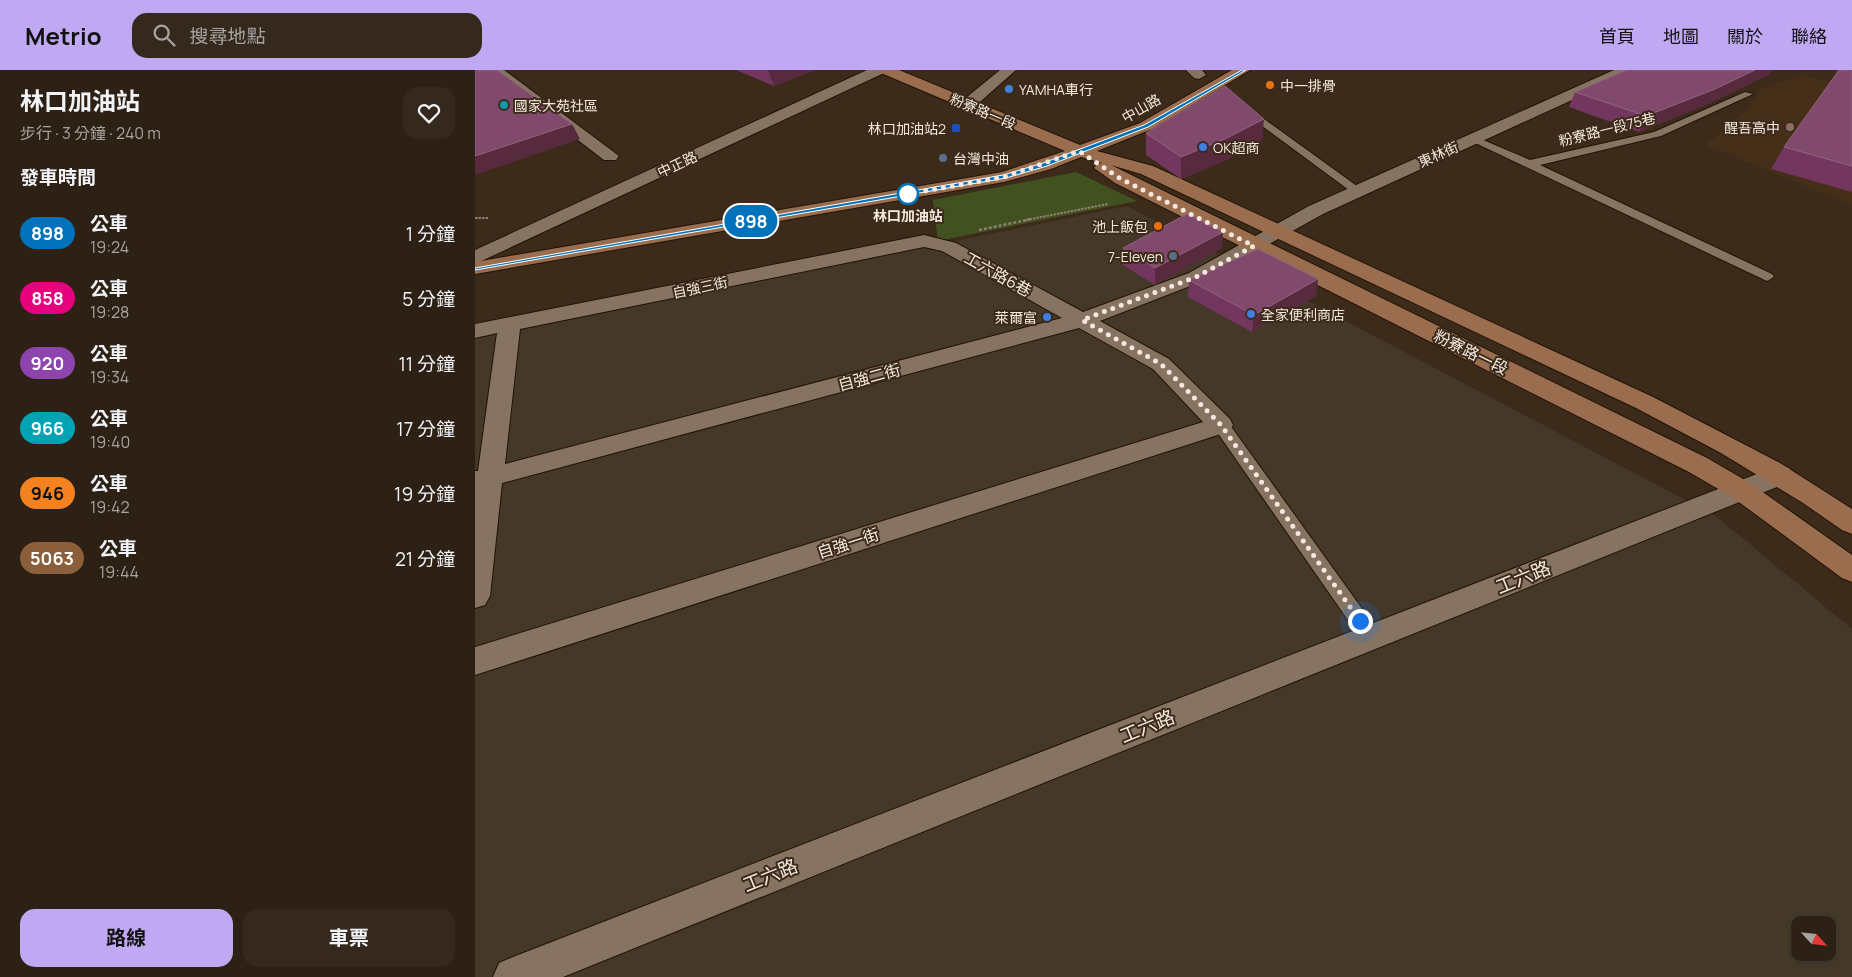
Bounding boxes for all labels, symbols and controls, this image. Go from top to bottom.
search box [132,13,482,58]
text: Metrio [25,19,102,52]
icon: search [150,21,178,49]
text: 搜尋地點 [190,23,266,49]
text: 首頁 [1599,24,1635,48]
text: 地圖 [1663,24,1699,48]
text: 關於 [1727,24,1763,48]
text: 聯絡 [1791,24,1827,48]
place label: 中一排骨 [1280,76,1336,95]
marker: 中一排骨 [1264,79,1276,91]
place label: YAMHA車行 [1019,80,1093,99]
marker: YAMHA車行 [1003,83,1015,95]
text: 林口加油站 [20,84,140,117]
button: heart [403,87,455,139]
street label: 粉寮路一段 [947,89,1019,133]
street label: 中山路 [1118,89,1164,127]
place label: 國家大苑社區 [514,96,598,115]
marker: 國家大苑社區 [498,99,510,111]
street label: 粉寮路一段75巷 [1557,108,1657,150]
place label: 醒吾高中 [1724,118,1780,137]
place label: 林口加油站2 [868,119,946,138]
marker: 醒吾高中 [1784,121,1796,133]
text: 步行 · 3 分鐘 · 240 m [20,122,161,144]
marker: 林口加油站2 [950,122,962,134]
street label: 東林街 [1415,137,1461,171]
place label: OK超商 [1213,138,1259,157]
marker: OK超商 [1197,141,1209,153]
street label: 中正路 [654,147,700,181]
place label: 台灣中油 [953,149,1009,168]
marker: 台灣中油 [937,152,949,164]
text: 發車時間 [20,164,96,190]
marker: 林口加油站 [897,183,919,205]
line badge: 898 [722,205,780,237]
place label: 林口加油站 [873,206,943,225]
text: 898 [734,209,768,233]
text: 公車 [90,210,128,236]
place label: 池上飯包 [1092,217,1148,236]
marker: 池上飯包 [1152,220,1164,232]
text: 898 [31,221,64,245]
text: 1 分鐘 [406,221,455,247]
text: 19:24 [90,236,129,258]
street label: 工六路6巷 [960,246,1036,302]
place label: 7-Eleven [1108,247,1163,266]
marker: 7-Eleven [1167,250,1179,262]
street label: 自強三街 [671,272,729,302]
text: 公車 [90,275,128,301]
text: 858 [31,286,64,310]
text: 5 分鐘 [402,286,455,312]
text: 19:28 [90,301,129,323]
place label: 全家便利商店 [1261,305,1345,324]
place label: 萊爾富 [995,308,1037,327]
marker: 全家便利商店 [1245,308,1257,320]
marker: 萊爾富 [1041,311,1053,323]
street label: 粉寮路一段 [1430,325,1512,379]
text: 公車 [90,340,128,366]
text: 920 [31,351,64,375]
text: 11 分鐘 [398,351,455,377]
street label: 自強二街 [835,358,903,396]
text: 19:34 [90,366,129,388]
text: 公車 [90,405,128,431]
text: 966 [31,416,64,440]
text: 17 分鐘 [396,416,455,442]
text: 19:40 [90,431,130,453]
text: 公車 [90,470,128,496]
text: 946 [31,481,64,505]
text: 19 分鐘 [394,481,455,507]
text: 19:42 [90,496,130,518]
street label: 自強一街 [814,523,882,563]
text: 公車 [99,535,137,561]
text: 5063 [30,546,74,570]
text: 21 分鐘 [395,546,455,572]
street label: 工六路 [1492,554,1554,600]
text: 19:44 [99,561,139,583]
your location [1348,609,1373,634]
street label: 工六路 [1116,703,1178,749]
street label: 工六路 [739,852,801,898]
button: 路線 [20,909,233,967]
button: 車票 [243,909,455,967]
north arrow [1791,916,1836,961]
map controls [1791,916,1836,961]

